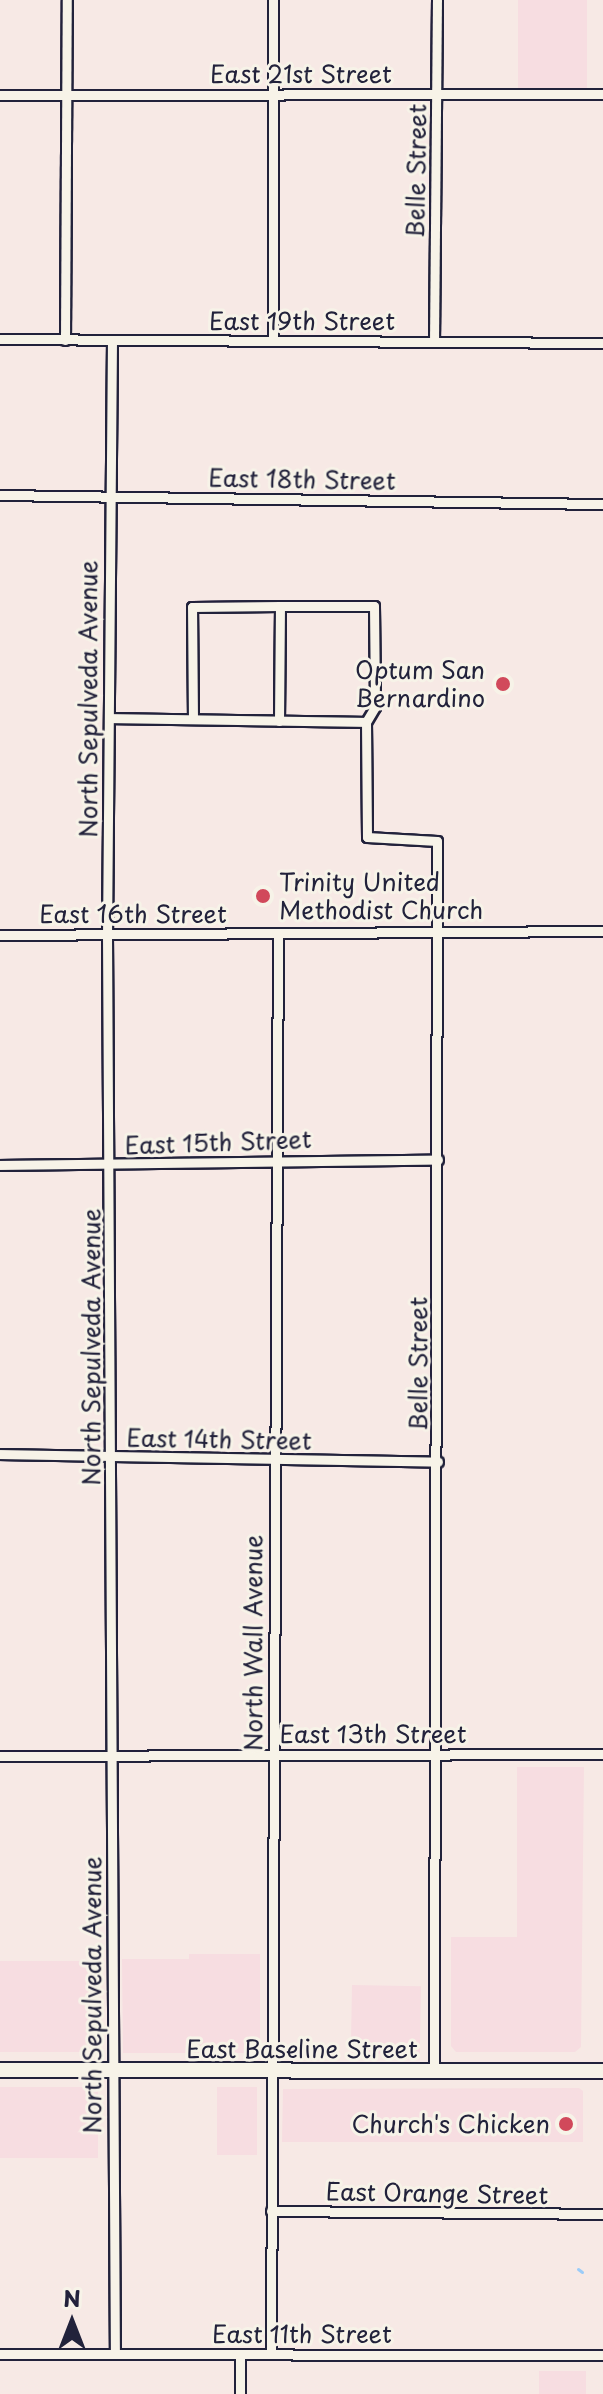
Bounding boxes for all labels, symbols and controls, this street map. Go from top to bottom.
street label: East 21st Street [208,60,394,88]
street label: Belle Street [400,103,432,239]
street label: East 19th Street [209,307,395,335]
street label: East 18th Street [208,463,396,495]
street label: North Sepulveda Avenue [74,559,102,839]
place label: Optum San Bernardino [355,656,485,712]
marker: Optum San Bernardino [492,673,514,695]
place label: Trinity United Methodist Church [279,868,484,924]
marker: Trinity United Methodist Church [254,887,272,905]
street label: East 16th Street [39,900,227,928]
street label: East 15th Street [124,1124,312,1160]
street label: North Sepulveda Avenue [77,1207,105,1487]
street label: Belle Street [404,1296,432,1432]
street label: East 14th Street [125,1423,313,1455]
street label: North Wall Avenue [239,1535,267,1751]
street label: East 13th Street [280,1720,466,1748]
street label: North Sepulveda Avenue [78,1855,106,2135]
street label: East Baseline Street [186,2035,418,2063]
place label: Church's Chicken [351,2110,550,2138]
marker: Church's Chicken [557,2115,575,2133]
street label: East Orange Street [326,2177,548,2209]
text: N [63,2281,81,2314]
north arrow [32,2282,112,2362]
street label: East 11th Street [211,2320,393,2348]

